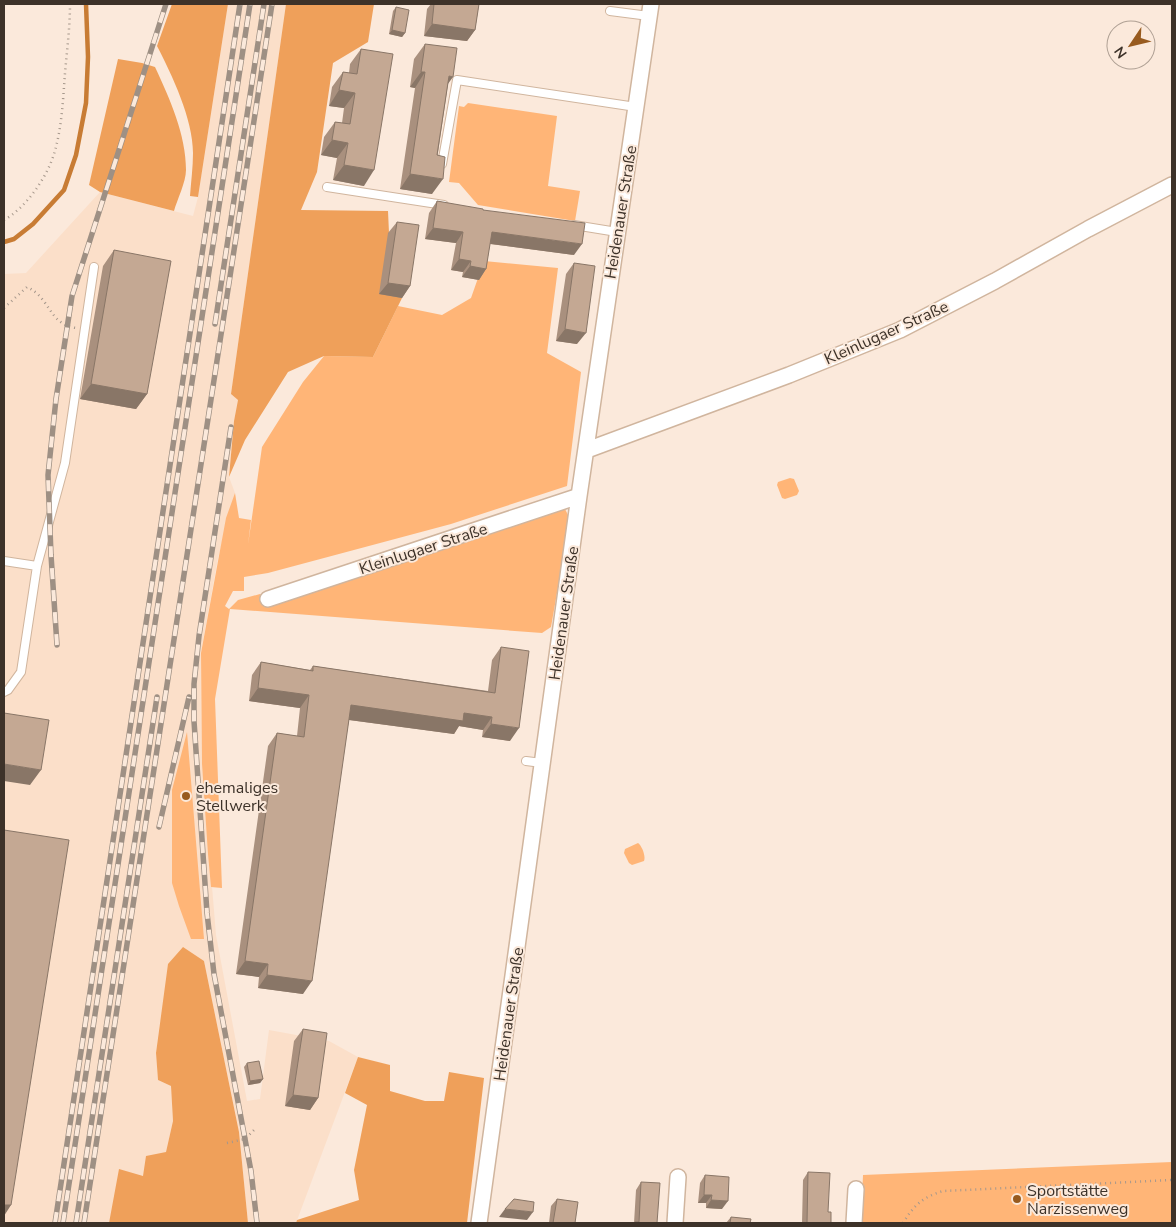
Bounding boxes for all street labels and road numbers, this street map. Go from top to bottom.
street label: Heidenauer Straße [600,144,642,281]
street label: Kleinlugaer Straße [821,296,952,370]
street label: Kleinlugaer Straße [356,518,490,580]
street label: Heidenauer Straße [544,545,584,682]
street label: Heidenauer Straße [489,946,529,1083]

